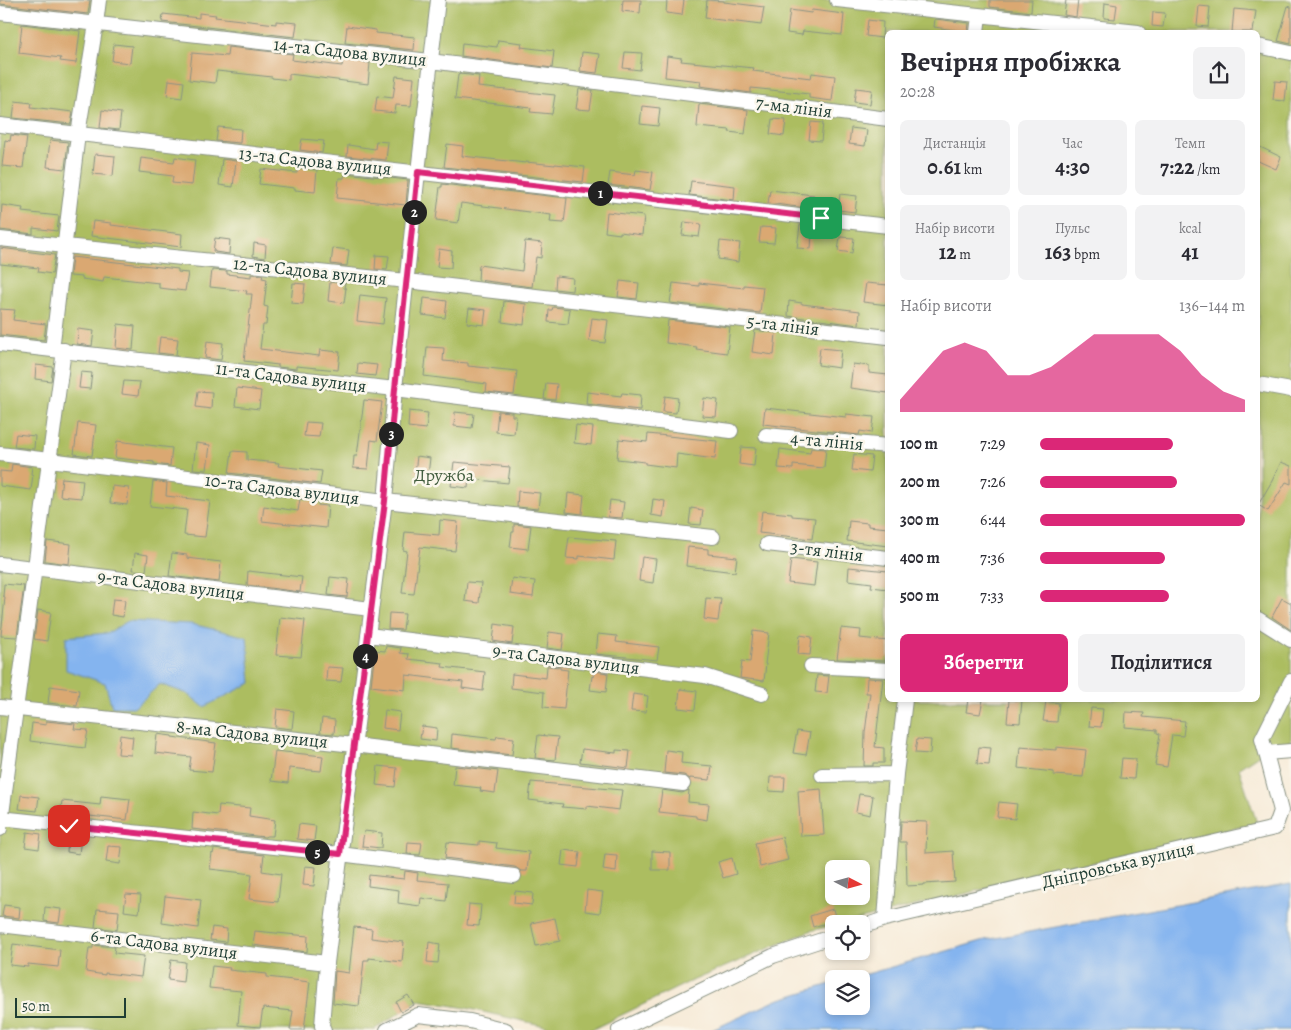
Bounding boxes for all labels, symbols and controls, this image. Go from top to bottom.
street label: 14-та Садова вулиця [272,32,428,72]
text: Вечірня пробіжка [900,43,1121,81]
button: share [1193,47,1245,99]
text: 20:28 [900,81,935,103]
street label: 7-ма лінія [755,90,833,124]
text: Дистанція [924,134,986,153]
text: Час [1062,134,1083,153]
text: Темп [1175,134,1205,153]
street label: 13-та Садова вулиця [238,141,392,181]
text: 0.61 [927,153,961,181]
text: 4:30 [1055,153,1090,181]
text: 7:22 [1160,153,1194,181]
text: km [961,160,982,179]
text: /km [1194,160,1220,179]
pin: 1 [588,180,612,206]
text: 1 [598,184,603,203]
pin [800,197,842,239]
pin: 2 [402,200,426,224]
text: 2 [411,203,418,222]
icon: arrive [807,204,835,232]
text: Набір висоти [915,219,995,238]
text: Пульс [1055,219,1090,238]
text: kcal [1179,219,1201,238]
text: 12 [939,238,956,266]
text: 163 [1045,238,1071,266]
text: 41 [1181,238,1199,266]
text: m [956,245,971,264]
text: bpm [1071,245,1100,264]
street label: 12-та Садова вулиця [232,251,388,291]
text: Набір висоти [900,295,992,317]
text: 136–144 m [1179,295,1245,317]
street label: 5-та лінія [745,309,821,341]
street label: 11-та Садова вулиця [214,356,368,398]
pin: 3 [378,422,404,446]
text: 3 [388,425,395,444]
street label: 4-та лінія [790,426,864,456]
text: 100 m [900,433,938,455]
text: 7:29 [980,433,1005,455]
park label: Дружба [414,463,475,487]
street label: 10-та Садова вулиця [203,468,361,510]
text: 200 m [900,471,940,493]
text: 7:26 [980,471,1006,493]
text: 300 m [900,509,939,531]
text: 6:44 [980,509,1006,531]
street label: 3-тя лінія [789,535,865,567]
text: 400 m [900,547,940,569]
text: 7:36 [980,547,1005,569]
street label: 9-та Садова вулиця [96,564,246,606]
text: 500 m [900,585,939,607]
text: 7:33 [980,585,1004,607]
button: Зберегти [900,634,1068,692]
button: Поділитися [1078,634,1245,692]
street label: 9-та Садова вулиця [491,638,641,680]
pin: 4 [352,644,378,668]
text: 4 [362,647,369,666]
street label: 8-ма Садова вулиця [175,714,329,754]
pin [48,805,90,847]
icon: check [55,812,83,840]
street label: Дніпровська вулиця [1039,836,1197,894]
pin: 5 [304,840,330,864]
text: 5 [315,843,320,862]
north arrow [825,860,870,905]
map controls [825,860,870,1015]
button: locate [825,915,870,960]
street label: 6-та Садова вулиця [89,923,239,965]
button: layers [825,970,870,1015]
scale bar [15,995,126,1018]
text: 50 m [22,997,50,1016]

